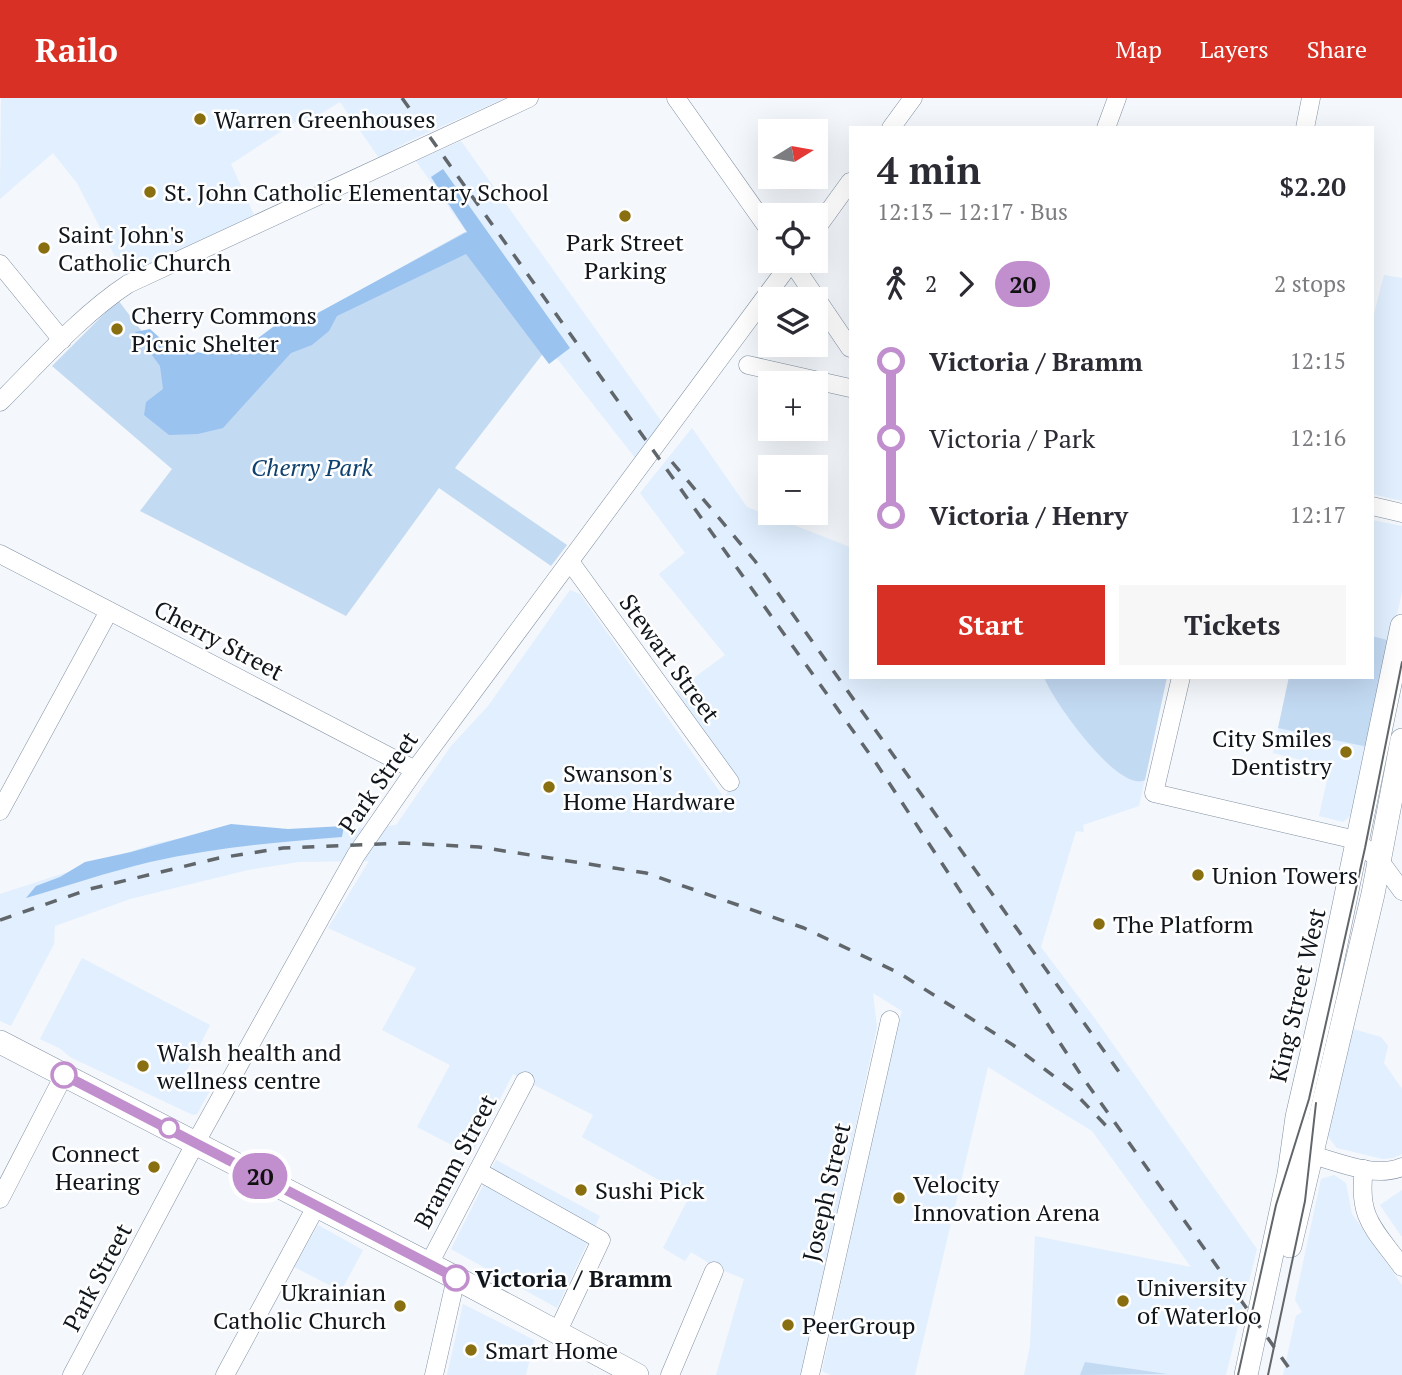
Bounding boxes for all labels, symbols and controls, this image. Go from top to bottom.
text: Railo [35,28,118,71]
text: Map [1115,33,1162,65]
text: Layers [1200,33,1269,65]
text: Share [1307,33,1367,65]
place label: Warren Greenhouses [214,103,436,135]
marker: Warren Greenhouses [192,111,208,127]
north arrow [758,119,828,189]
map controls [758,119,828,525]
text: 4 min [877,145,981,195]
text: $2.20 [1280,169,1346,203]
place label: St. John Catholic Elementary School [164,176,549,208]
marker: St. John Catholic Elementary School [142,184,158,200]
text: 12:13 – 12:17 · Bus [877,196,1068,227]
button: locate [758,203,828,273]
marker: Park Street Parking [617,208,633,224]
place label: Saint John's Catholic Church [58,218,231,278]
place label: Park Street Parking [566,226,684,286]
marker: Saint John's Catholic Church [36,240,52,256]
icon: walk [877,265,915,303]
icon: forward [947,265,985,303]
text: 2 [925,268,937,299]
text: 20 [1009,268,1036,300]
text: 2 stops [1274,268,1346,299]
button: layers [758,287,828,357]
place label: Cherry Commons Picnic Shelter [131,299,317,359]
marker: Cherry Commons Picnic Shelter [109,321,125,337]
text: Victoria / Bramm [929,344,1143,378]
text: 12:15 [1289,345,1346,376]
button: + [758,371,828,441]
text: Victoria / Park [929,421,1095,455]
text: 12:16 [1289,422,1346,453]
park label: Cherry Park [251,451,373,483]
button: − [758,455,828,525]
text: Victoria / Henry [929,498,1128,532]
text: 12:17 [1289,499,1346,530]
button: Start [877,585,1105,665]
button: Tickets [1119,585,1346,665]
street label: Stewart Street [613,587,727,729]
street label: Cherry Street [149,592,289,688]
place label: City Smiles Dentistry [1212,722,1333,782]
street label: Park Street [331,724,425,839]
marker: City Smiles Dentistry [1338,744,1354,760]
place label: Swanson's Home Hardware [563,757,735,817]
marker: Swanson's Home Hardware [541,779,557,795]
place label: Union Towers [1212,859,1358,891]
marker: Union Towers [1190,867,1206,883]
street label: King Street West [1261,905,1333,1085]
place label: The Platform [1113,908,1254,940]
marker: The Platform [1091,916,1107,932]
place label: Walsh health and wellness centre [156,1036,342,1096]
marker: Walsh health and wellness centre [135,1058,151,1074]
unlabelled marker [51,1062,77,1088]
street label: Bramm Street [406,1088,504,1234]
unlabelled marker [159,1118,179,1138]
street label: Joseph Street [794,1119,858,1265]
place label: Connect Hearing [51,1137,140,1197]
line badge: 20 [229,1153,292,1199]
marker: Connect Hearing [146,1159,162,1175]
text: 20 [246,1160,274,1192]
place label: Velocity Innovation Arena [913,1168,1100,1228]
place label: Sushi Pick [595,1174,705,1206]
marker: Sushi Pick [573,1182,589,1198]
marker: Velocity Innovation Arena [891,1190,907,1206]
street label: Park Street [55,1217,139,1337]
place label: Victoria / Bramm [475,1262,672,1294]
marker: Victoria / Bramm [443,1265,469,1291]
place label: University of Waterloo [1137,1271,1261,1331]
place label: Ukrainian Catholic Church [213,1276,386,1336]
marker: University of Waterloo [1115,1293,1131,1309]
marker: Ukrainian Catholic Church [392,1298,408,1314]
place label: PeerGroup [802,1309,915,1341]
marker: PeerGroup [780,1317,796,1333]
place label: Smart Home [485,1334,618,1366]
marker: Smart Home [463,1342,479,1358]

